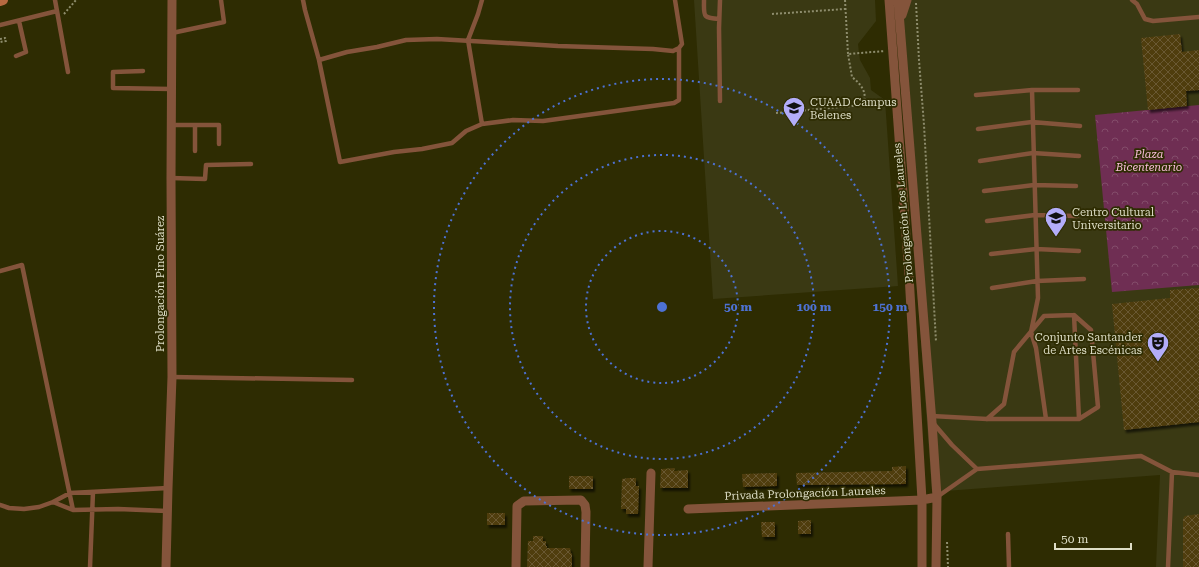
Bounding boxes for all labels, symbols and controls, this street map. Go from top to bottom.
school or university icon: CUAAD Campus Belenes [781,95,807,128]
place label: CUAAD Campus Belenes [810,96,896,122]
street label: Prolongación Los Laureles [891,143,916,283]
park label: Plaza Bicentenario [1115,148,1182,174]
school or university icon: Centro Cultural Universitario [1043,205,1069,238]
place label: Centro Cultural Universitario [1072,206,1155,232]
street label: Prolongación Pino Suárez [154,216,167,352]
centre of rings [655,300,669,314]
text: 50 m [724,300,752,314]
text: 100 m [797,300,832,314]
text: 150 m [873,300,908,314]
theatre icon: Conjunto Santander de Artes Escénicas [1145,330,1171,363]
place label: Conjunto Santander de Artes Escénicas [1035,331,1142,357]
street label: Privada Prolongación Laureles [724,484,886,503]
scale bar [1055,525,1131,551]
text: 50 m [1061,532,1088,546]

